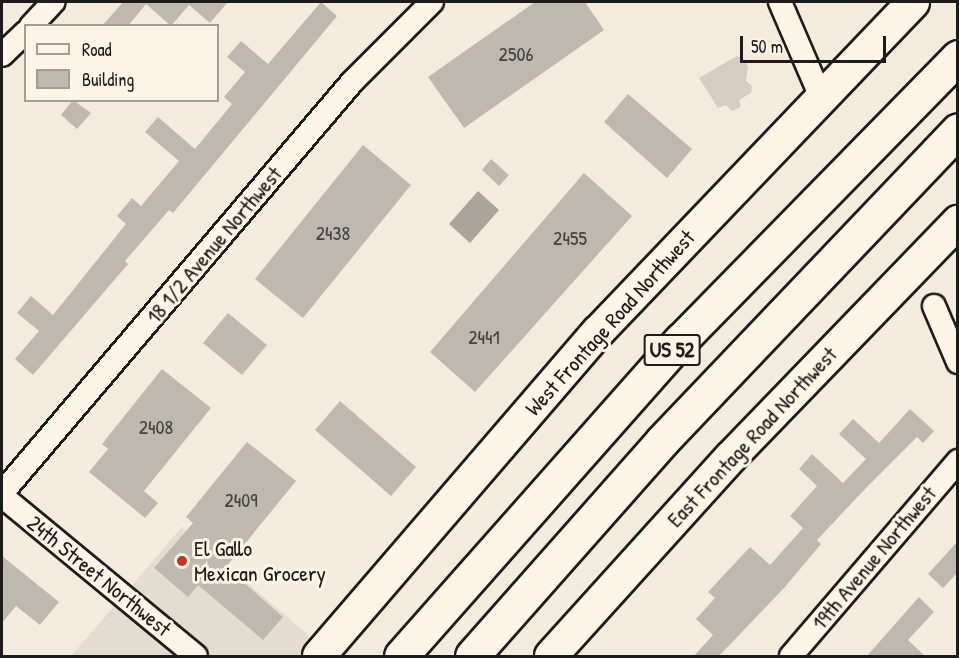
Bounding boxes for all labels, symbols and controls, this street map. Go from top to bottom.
legend [24,24,219,102]
scale bar [743,24,888,62]
text: 50 m [751,34,783,59]
text: Road [82,37,112,62]
house number: 2506 [499,41,533,65]
text: Building [82,67,134,92]
street label: 18 1/2 Avenue Northwest [141,161,287,329]
house number: 2438 [316,220,350,244]
street label: West Frontage Road Northwest [520,225,700,421]
house number: 2455 [553,225,587,249]
house number: 2441 [468,324,500,348]
road number: US 52 [644,332,700,368]
street label: East Frontage Road Northwest [662,341,842,533]
house number: 2408 [139,414,173,438]
street label: 19th Avenue Northwest [806,481,942,635]
house number: 2409 [224,487,258,511]
street label: 24th Street Northwest [22,510,176,642]
place label: El Gallo Mexican Grocery [194,535,326,586]
marker: El Gallo Mexican Grocery [175,554,189,568]

